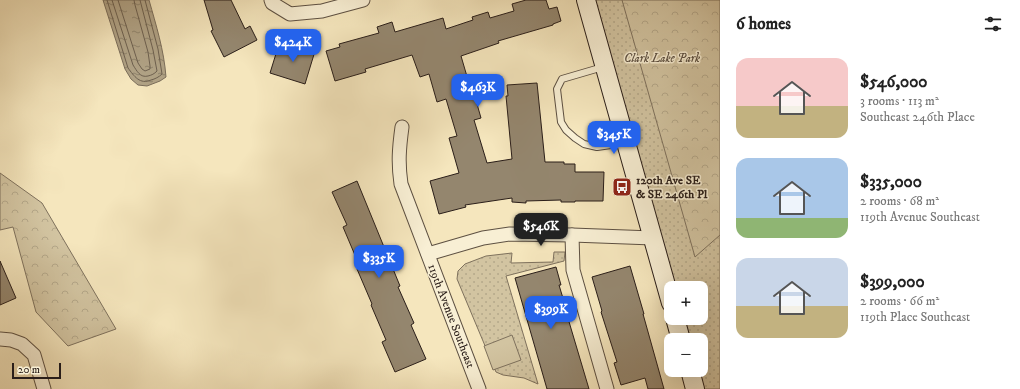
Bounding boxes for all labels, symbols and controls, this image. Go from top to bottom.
text: 6 homes [736,13,791,35]
icon: filters [982,13,1004,35]
pin: $424K [265,29,321,63]
text: $424K [274,34,312,50]
park label: Clark Lake Park [624,51,700,66]
text: $546,000 [860,71,927,93]
pin: $463K [450,74,506,108]
icon: home [768,74,816,122]
text: $463K [460,79,496,95]
text: 3 rooms · 113 m² [860,93,939,109]
text: Southeast 246th Place [860,109,975,125]
pin: $345K [586,121,642,155]
text: $345K [597,126,631,142]
text: $335,000 [860,171,922,193]
place label: 120th Ave SE & SE 246th Pl [636,173,708,202]
icon: home [768,174,816,222]
bus stop icon: 120th Ave SE & SE 246th Pl [611,176,633,198]
text: 2 rooms · 68 m² [860,193,939,209]
text: 119th Avenue Southeast [860,209,980,225]
pin: $546K [513,213,569,247]
text: $546K [523,218,559,234]
pin: $335K [351,245,407,279]
text: $335K [363,250,395,266]
street label: 119th Avenue Southeast [424,262,478,370]
text: $399,000 [860,271,925,293]
icon: home [768,274,816,322]
map controls [664,281,708,377]
button: + [664,281,708,325]
text: 2 rooms · 66 m² [860,293,939,309]
pin: $399K [523,296,579,330]
text: $399K [534,301,568,317]
text: 119th Place Southeast [860,309,970,325]
button: − [664,333,708,377]
scale bar [12,361,61,380]
text: 20 m [18,363,40,377]

